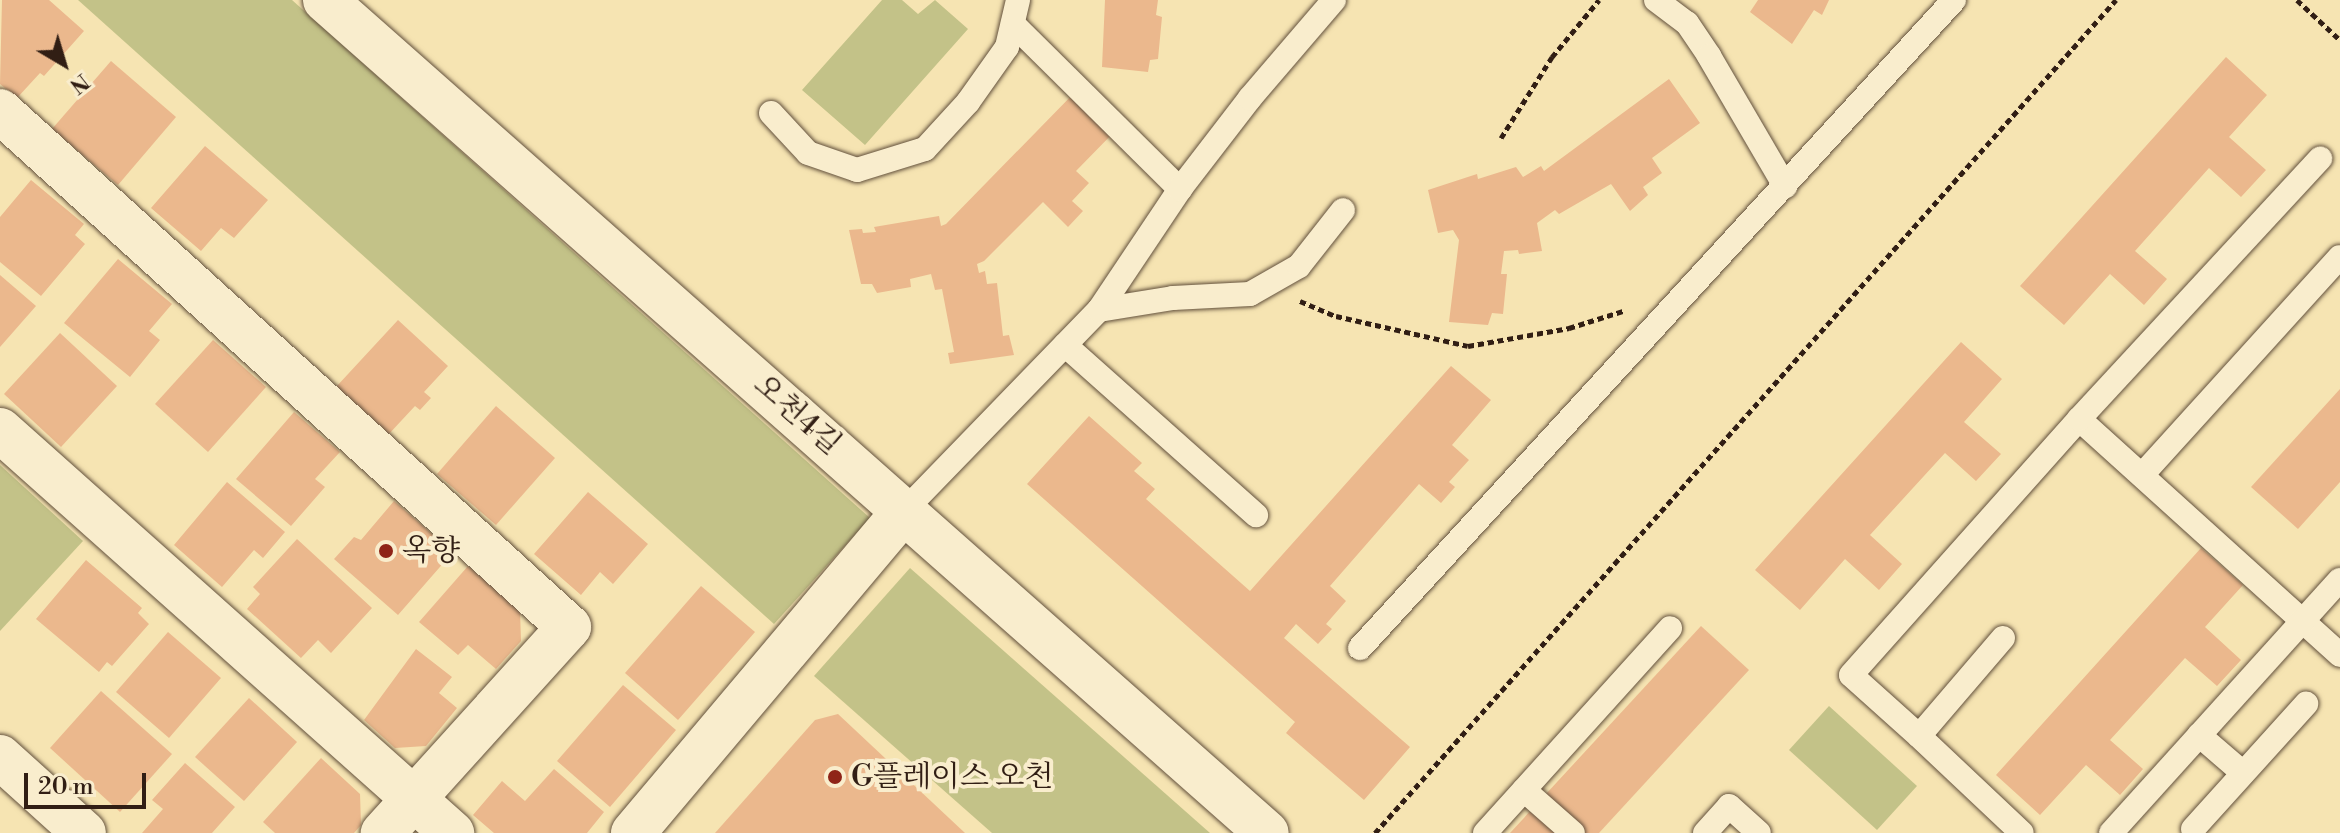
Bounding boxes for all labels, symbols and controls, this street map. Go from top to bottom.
north arrow [24,24,104,104]
text: N [64,67,94,99]
street label: 오천4길 [746,367,848,463]
place label: 옥향 [402,533,460,569]
marker: 옥향 [377,542,395,560]
scale bar [28,757,150,807]
place label: G플레이스 오천 [851,759,1053,795]
marker: G플레이스 오천 [826,768,844,786]
text: 20 m [38,772,94,802]

